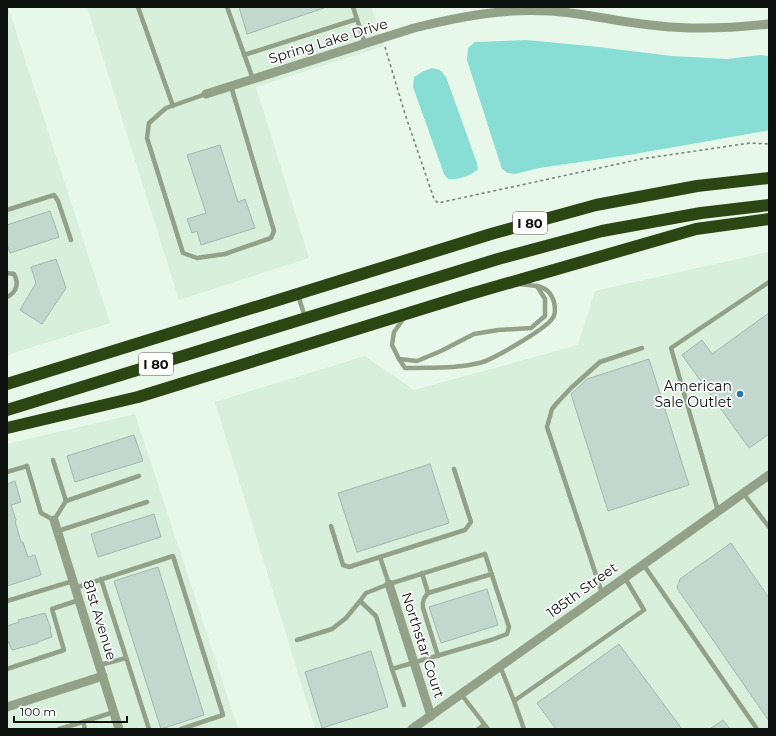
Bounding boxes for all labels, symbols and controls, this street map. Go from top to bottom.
street label: Spring Lake Drive [266,14,390,68]
road number: I 80 [513,212,547,234]
road number: I 80 [139,353,173,375]
place label: American Sale Outlet [654,377,732,411]
marker: American Sale Outlet [735,389,745,399]
street label: 185th Street [543,558,621,622]
street label: 81st Avenue [79,578,121,662]
street label: Northstar Court [397,590,449,700]
scale bar [14,698,127,724]
text: 100 m [20,704,56,719]

